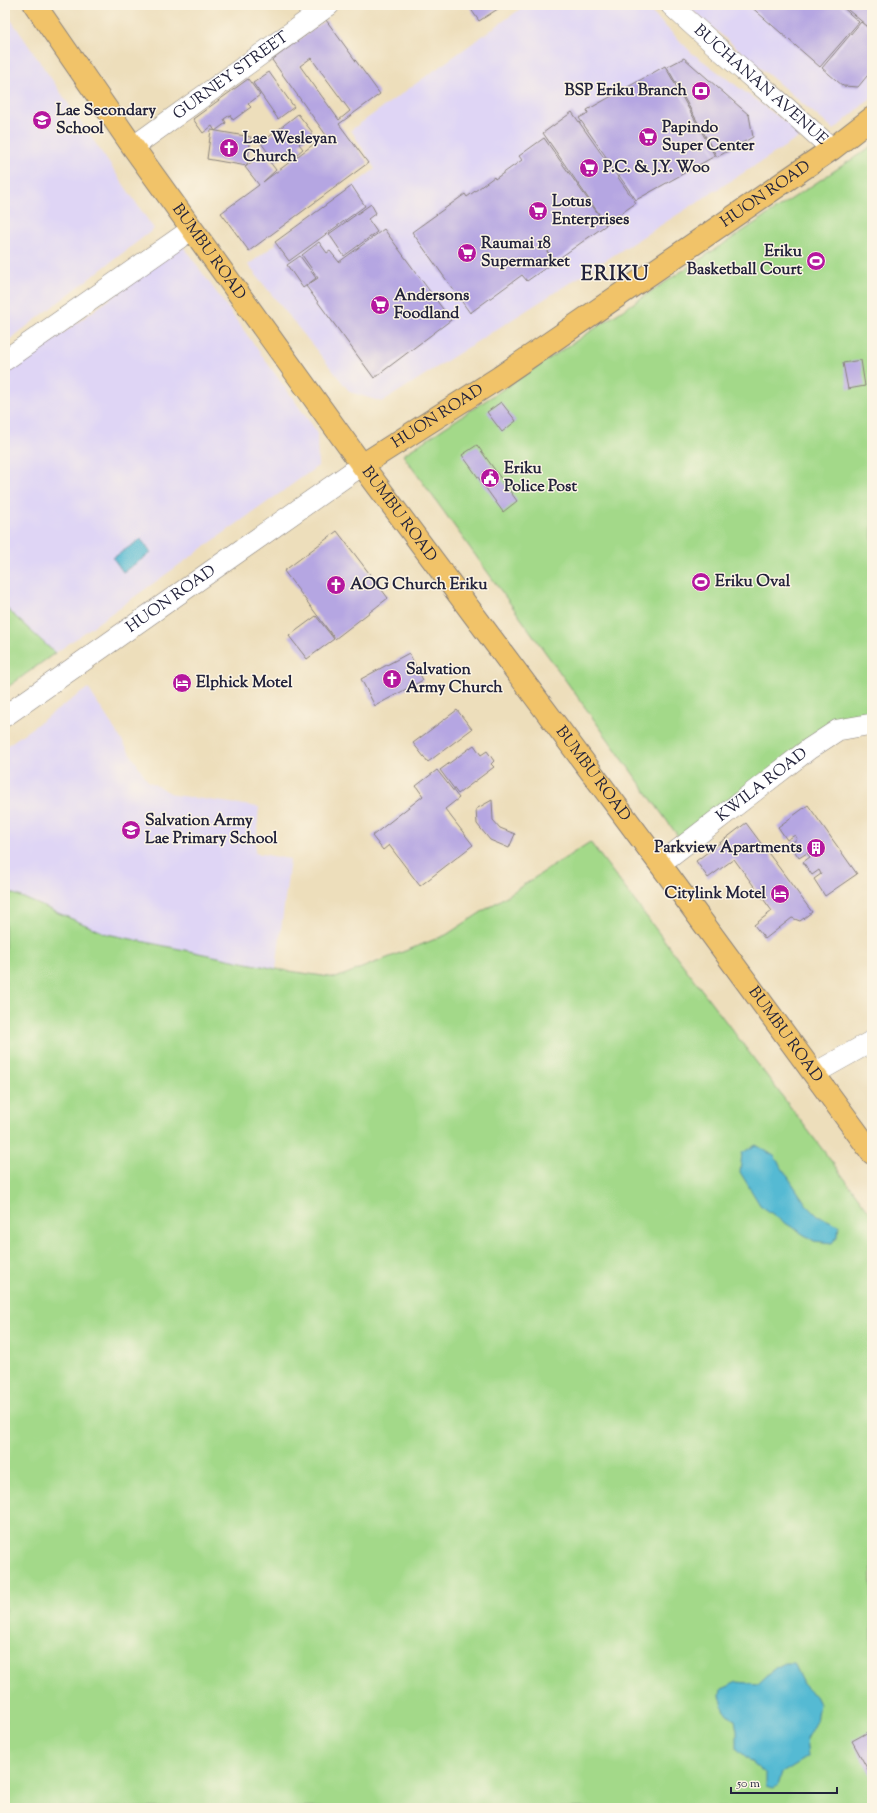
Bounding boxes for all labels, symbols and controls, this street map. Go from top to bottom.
street label: BUCHANAN AVENUE [688,19,833,151]
street label: GURNEY STREET [168,26,294,126]
place label: BSP Eriku Branch [564,80,688,103]
bank icon: BSP Eriku Branch [690,80,712,102]
place label: Lae Secondary School [56,100,156,141]
school or university icon: Lae Secondary School [31,109,53,131]
place label: Papindo Super Center [662,117,756,158]
supermarket icon: Papindo Super Center [637,126,659,148]
place label: Lae Wesleyan Church [243,128,337,169]
church icon: Lae Wesleyan Church [218,137,240,159]
street label: HUON ROAD [716,155,815,234]
supermarket icon: P.C. & J.Y. Woo [578,157,600,179]
place label: P.C. & J.Y. Woo [603,157,710,180]
place label: Lotus Enterprises [552,191,629,232]
street label: BUMBU ROAD [166,199,251,305]
supermarket icon: Lotus Enterprises [527,200,549,222]
place label: Raumai 18 Supermarket [481,233,570,274]
place label: Eriku Basketball Court [687,241,803,282]
supermarket icon: Raumai 18 Supermarket [456,242,478,264]
sports icon: Eriku Basketball Court [805,250,827,272]
district label: ERIKU [581,261,649,290]
place label: Andersons Foodland [394,285,469,326]
supermarket icon: Andersons Foodland [369,294,391,316]
street label: HUON ROAD [387,379,488,455]
place label: Eriku Police Post [504,458,577,499]
street label: BUMBU ROAD [356,462,442,567]
public building icon: Eriku Police Post [479,467,501,489]
street label: HUON ROAD [122,560,221,639]
sports icon: Eriku Oval [690,571,712,593]
place label: Eriku Oval [715,571,791,594]
church icon: AOG Church Eriku [325,574,347,596]
place label: AOG Church Eriku [350,574,488,597]
place label: Salvation Army Church [406,659,503,700]
church icon: Salvation Army Church [381,668,403,690]
hotel icon: Elphick Motel [171,672,193,694]
place label: Elphick Motel [196,672,293,695]
street label: BUMBU ROAD [549,721,636,826]
street label: KWILA ROAD [712,742,813,828]
place label: Salvation Army Lae Primary School [145,810,278,851]
school or university icon: Salvation Army Lae Primary School [120,819,142,841]
place label: Parkview Apartments [654,837,802,860]
building icon: Parkview Apartments [805,837,827,859]
place label: Citylink Motel [664,883,767,906]
hotel icon: Citylink Motel [769,883,791,905]
street label: BUMBU ROAD [742,982,828,1087]
scale bar [731,1769,837,1795]
text: 50 m [736,1775,760,1793]

